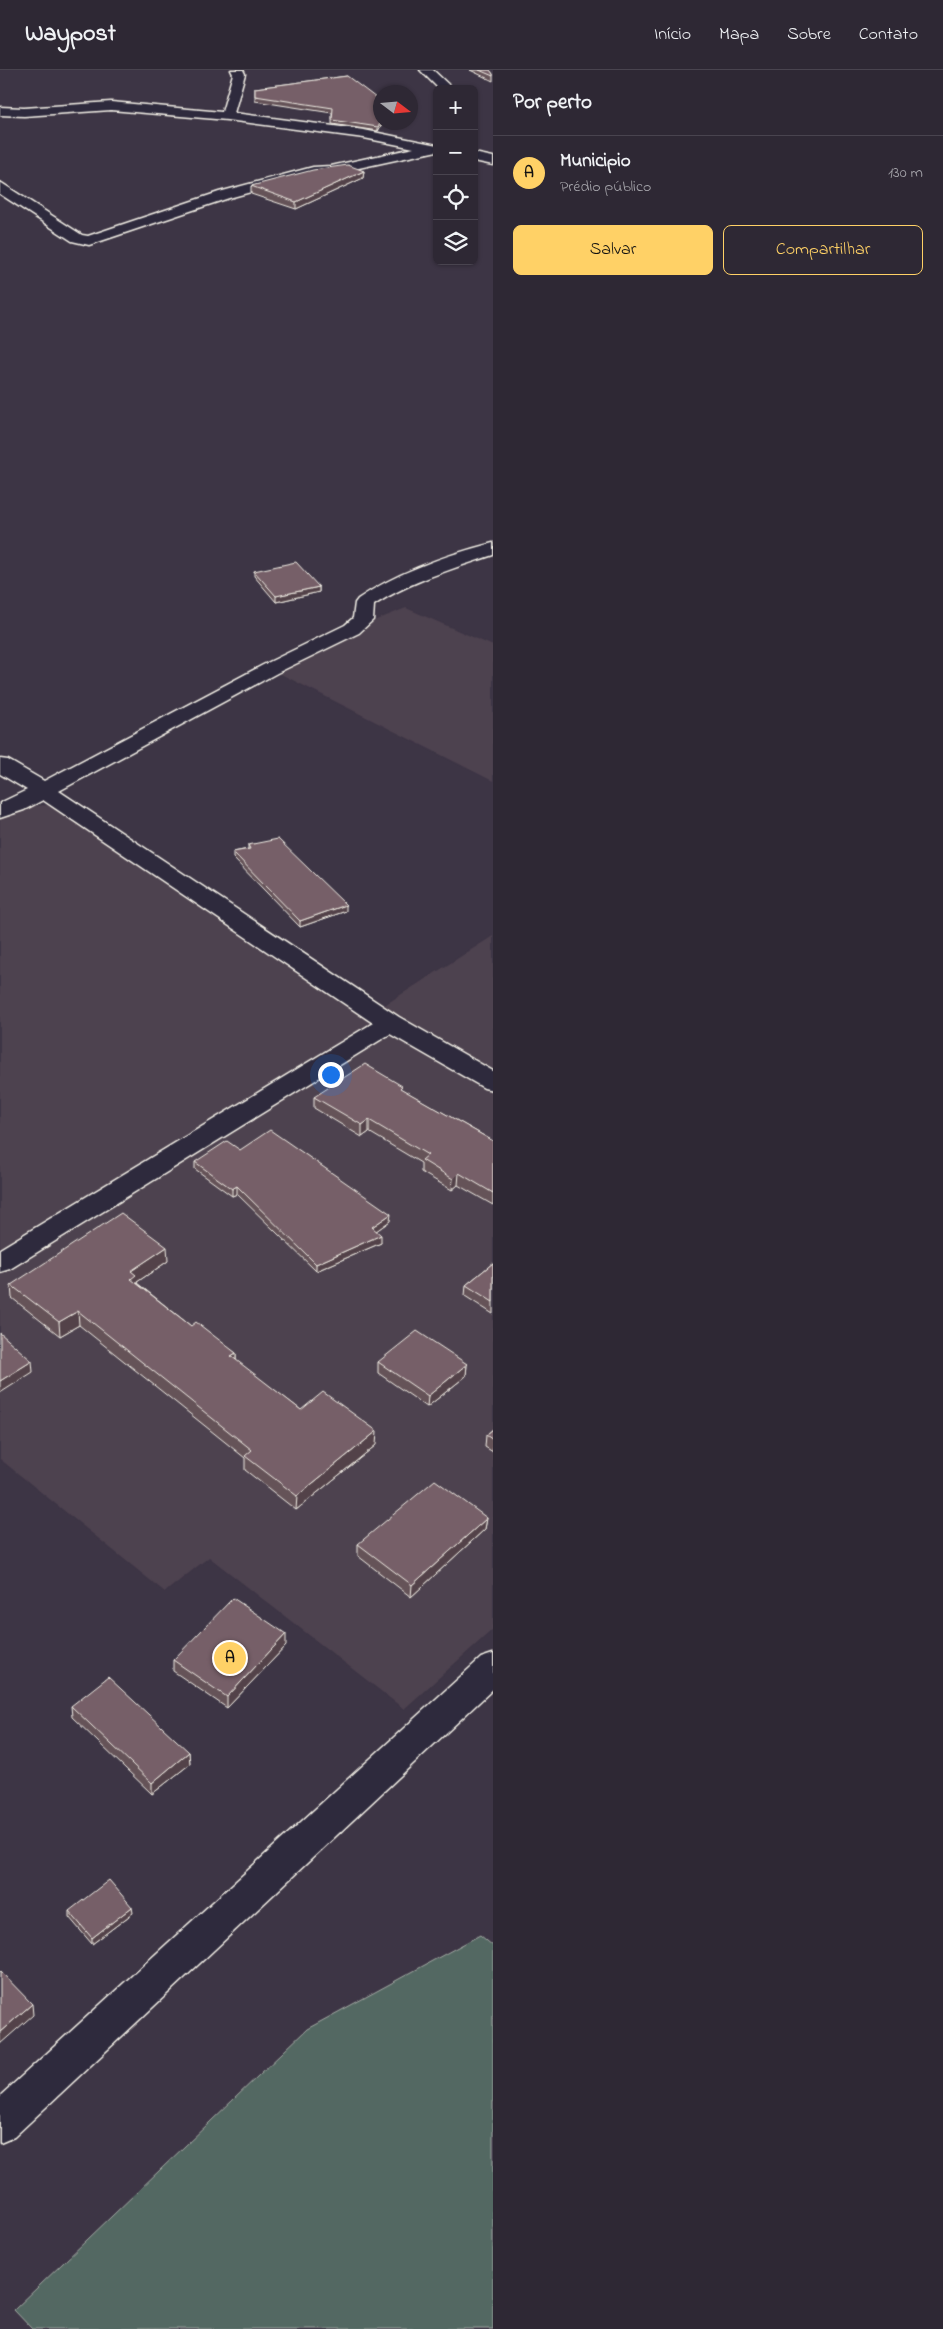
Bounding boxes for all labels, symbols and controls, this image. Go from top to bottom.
text: Waypost [25,17,116,52]
text: Início [654,22,691,48]
text: Mapa [719,22,759,48]
text: Sobre [787,22,831,48]
text: Contato [859,22,918,48]
north arrow [373,85,418,130]
map controls [433,85,478,265]
button: + [433,85,478,130]
text: Por perto [513,88,592,118]
button: − [433,130,478,175]
text: Municipio [560,148,631,175]
text: A [524,161,534,185]
text: 130 m [888,161,923,185]
button: locate [433,175,478,220]
text: Prédio público [560,175,651,199]
button: layers [433,220,478,265]
button: Salvar [513,225,713,275]
button: Compartilhar [723,225,923,275]
your location [318,1062,344,1088]
pin: A [214,1639,246,1677]

